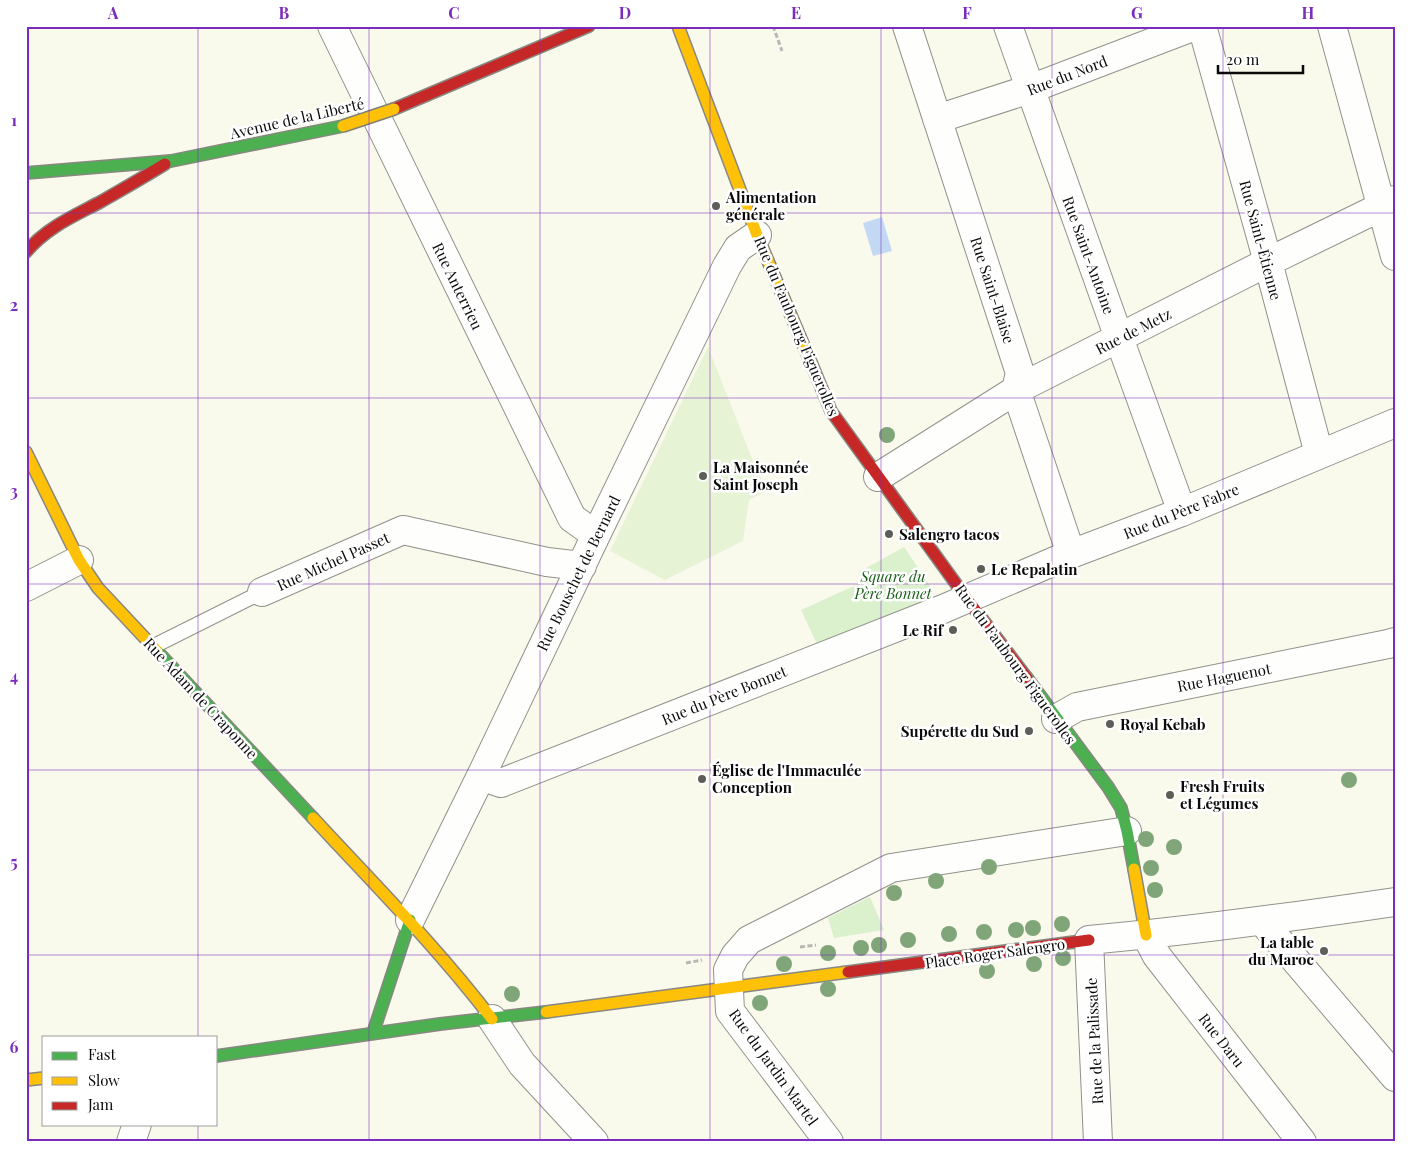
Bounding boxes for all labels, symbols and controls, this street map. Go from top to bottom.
text: A [107,2,119,23]
text: B [279,2,290,23]
text: C [448,2,460,23]
text: D [619,2,631,23]
text: E [791,2,801,23]
text: F [962,2,972,23]
text: G [1131,2,1143,23]
text: H [1302,2,1315,23]
scale bar [1218,42,1304,74]
text: 20 m [1226,49,1260,69]
street label: Rue du Nord [1024,50,1110,99]
street label: Avenue de la Liberté [227,93,366,143]
text: 1 [11,109,17,130]
street label: Rue Saint-Étienne [1235,178,1287,302]
place label: Alimentation générale [725,187,817,224]
street label: Rue Saint-Antoine [1058,193,1120,317]
marker: Alimentation générale [710,200,722,212]
street label: Rue du Faubourg Figuerolles [750,233,844,419]
street label: Rue Saint-Blaise [966,234,1020,346]
street label: Rue Anterrieu [428,239,488,333]
text: 2 [10,294,18,315]
street label: Rue de Metz [1092,303,1174,359]
place label: La Maisonnée Saint Joseph [713,457,809,494]
marker: La Maisonnée Saint Joseph [697,470,709,482]
street label: Rue du Père Fabre [1120,479,1242,543]
text: 3 [10,480,18,501]
street label: Rue Bouschet de Bernard [532,492,624,654]
place label: Salengro tacos [899,524,999,544]
street label: Rue Michel Passet [273,527,393,595]
marker: Salengro tacos [883,528,895,540]
place label: Le Repalatin [991,559,1078,579]
marker: Le Repalatin [975,563,987,575]
park label: Square du Père Bonnet [853,566,933,603]
street label: Rue du Faubourg Figuerolles [951,580,1081,748]
place label: Le Rif [902,620,945,640]
marker: Le Rif [947,624,959,636]
street label: Rue Adam de Craponne [140,633,262,763]
street label: Rue Haguenot [1175,658,1273,696]
street label: Rue du Père Bonnet [659,661,790,729]
text: 4 [10,665,18,686]
place label: Royal Kebab [1120,714,1206,734]
marker: Royal Kebab [1104,718,1116,730]
place label: Supérette du Sud [901,721,1019,741]
marker: Supérette du Sud [1023,725,1035,737]
place label: Église de l'Immaculée Conception [712,760,862,797]
marker: Église de l'Immaculée Conception [696,773,708,785]
place label: Fresh Fruits et Légumes [1180,776,1265,813]
marker: Fresh Fruits et Légumes [1164,789,1176,801]
text: 5 [10,851,18,872]
place label: La table du Maroc [1248,932,1315,969]
street label: Place Roger Salengro [924,933,1066,973]
marker: La table du Maroc [1318,945,1330,957]
street label: Rue de la Palissade [1081,977,1107,1105]
street label: Rue du Jardin Martel [725,1005,823,1129]
street label: Rue Daru [1195,1009,1250,1071]
text: 6 [10,1036,19,1057]
legend [42,1036,218,1126]
text: Fast [88,1044,117,1064]
text: Slow [88,1070,120,1090]
text: Jam [87,1094,114,1114]

